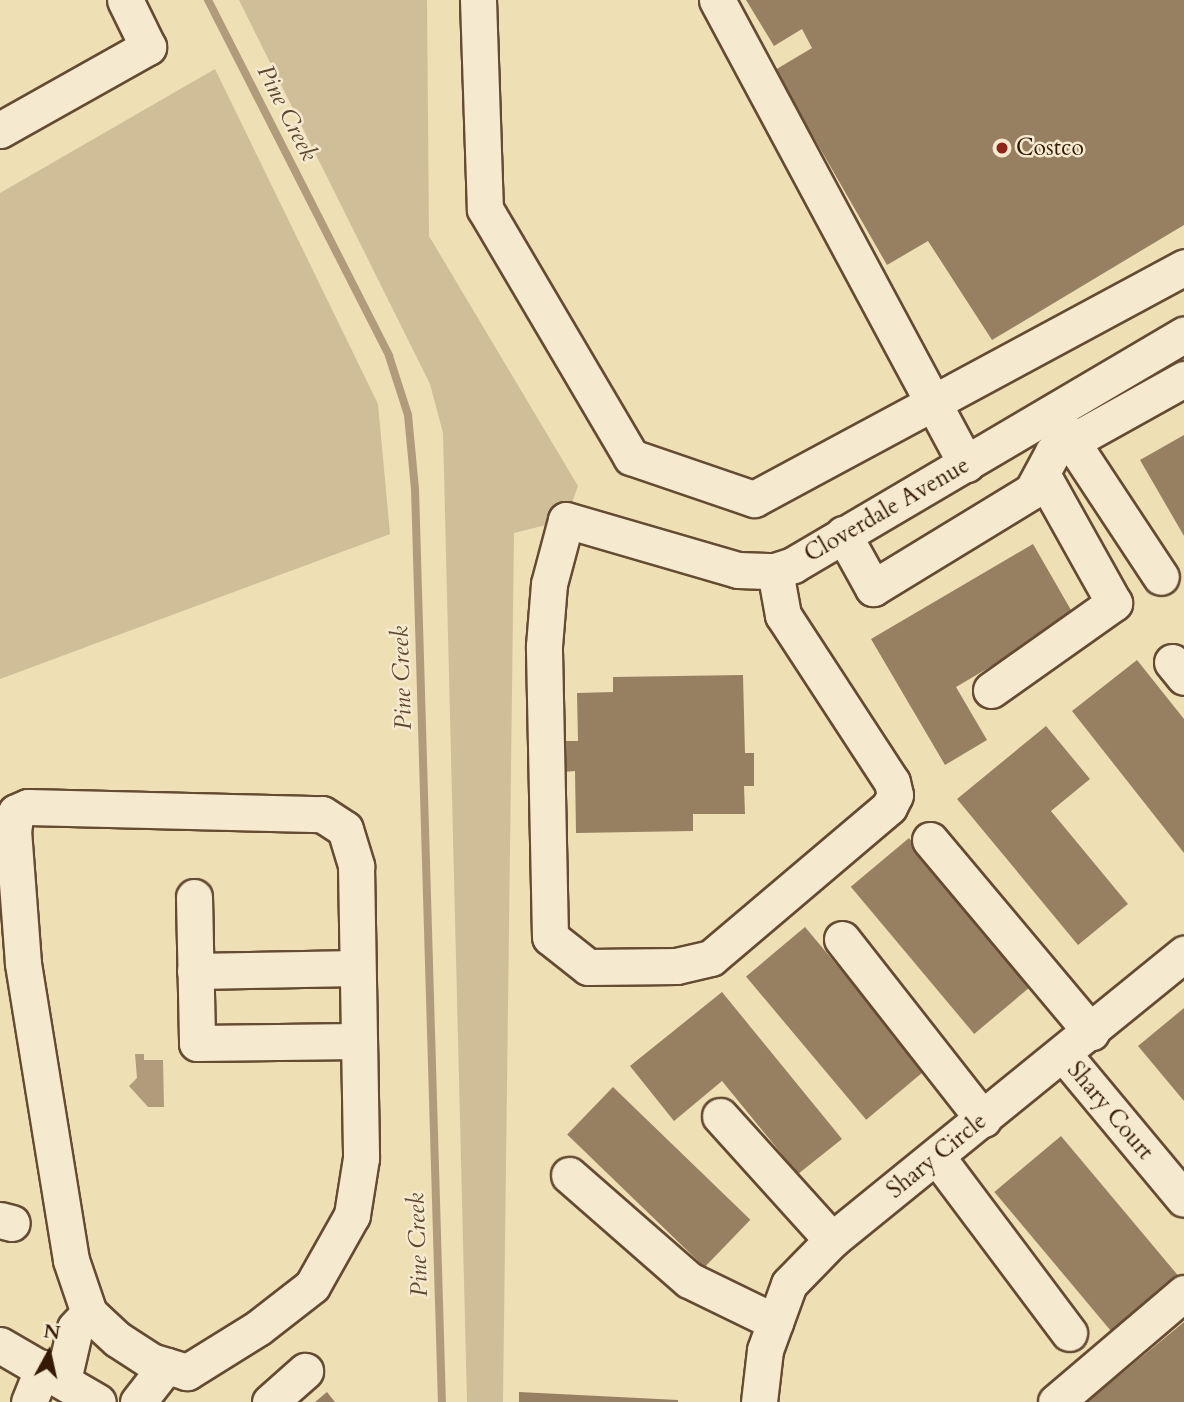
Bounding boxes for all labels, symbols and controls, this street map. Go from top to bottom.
water label: Pine Creek [251,60,323,166]
place label: Costco [1016,134,1084,162]
marker: Costco [994,140,1010,156]
street label: Cloverdale Avenue [800,452,974,568]
water label: Pine Creek [386,625,418,731]
street label: Shary Court [1061,1057,1159,1165]
street label: Shary Circle [882,1108,992,1204]
water label: Pine Creek [402,1192,434,1298]
north arrow [14,1318,84,1388]
text: N [42,1318,62,1346]

